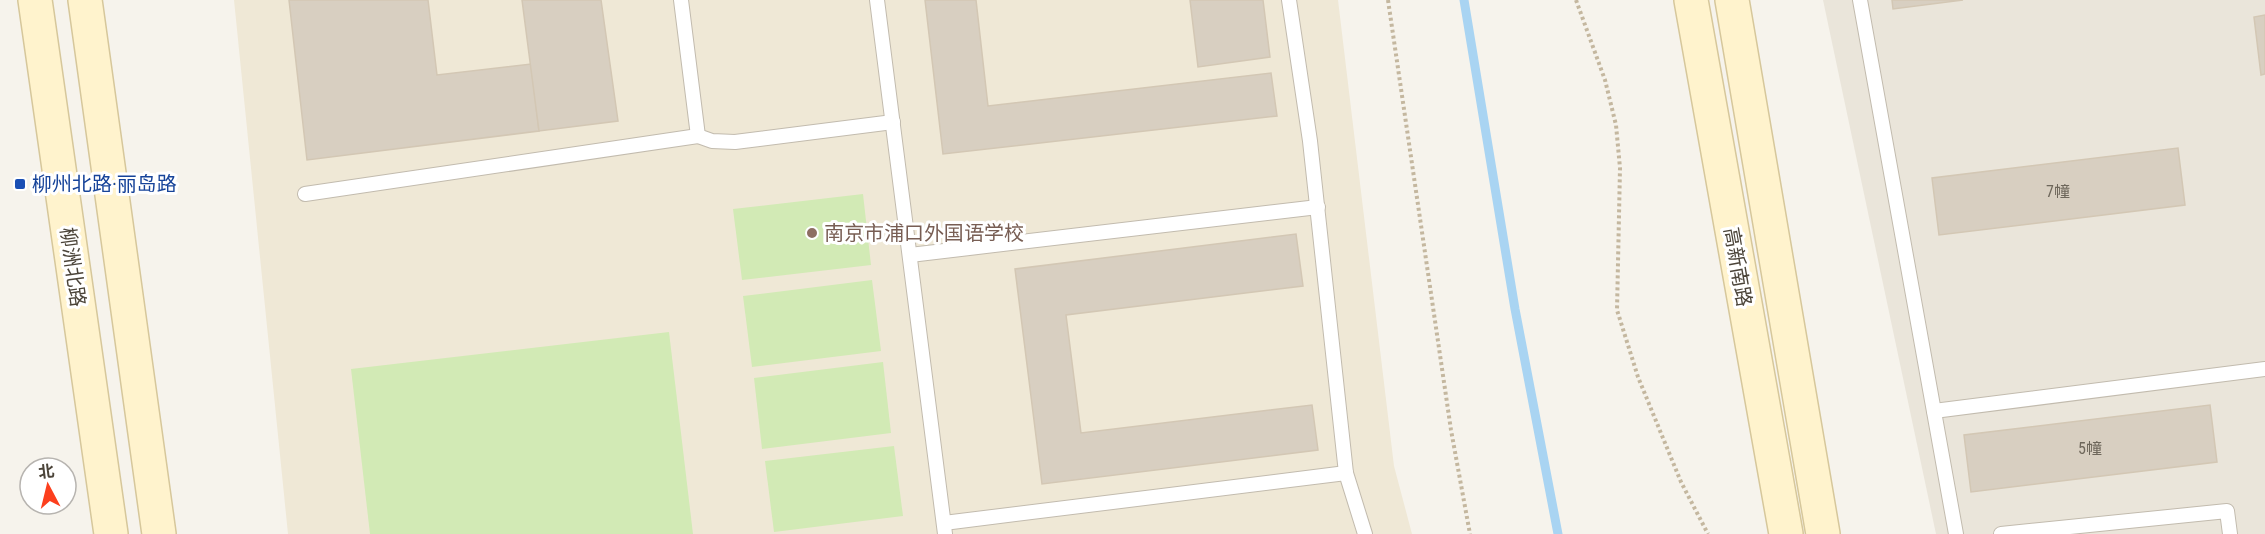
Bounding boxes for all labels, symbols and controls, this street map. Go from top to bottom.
place label: 柳州北路·丽岛路 [32,172,177,196]
marker: 柳州北路·丽岛路 [13,177,27,191]
house number: 7幢 [2046,182,2070,201]
place label: 南京市浦口外国语学校 [824,221,1024,245]
street label: 柳洲北路 [56,226,90,308]
marker: 南京市浦口外国语学校 [805,226,819,240]
street label: 高新南路 [1719,226,1757,308]
house number: 5幢 [2078,439,2102,458]
north arrow [18,456,78,516]
text: 北 [37,461,55,482]

